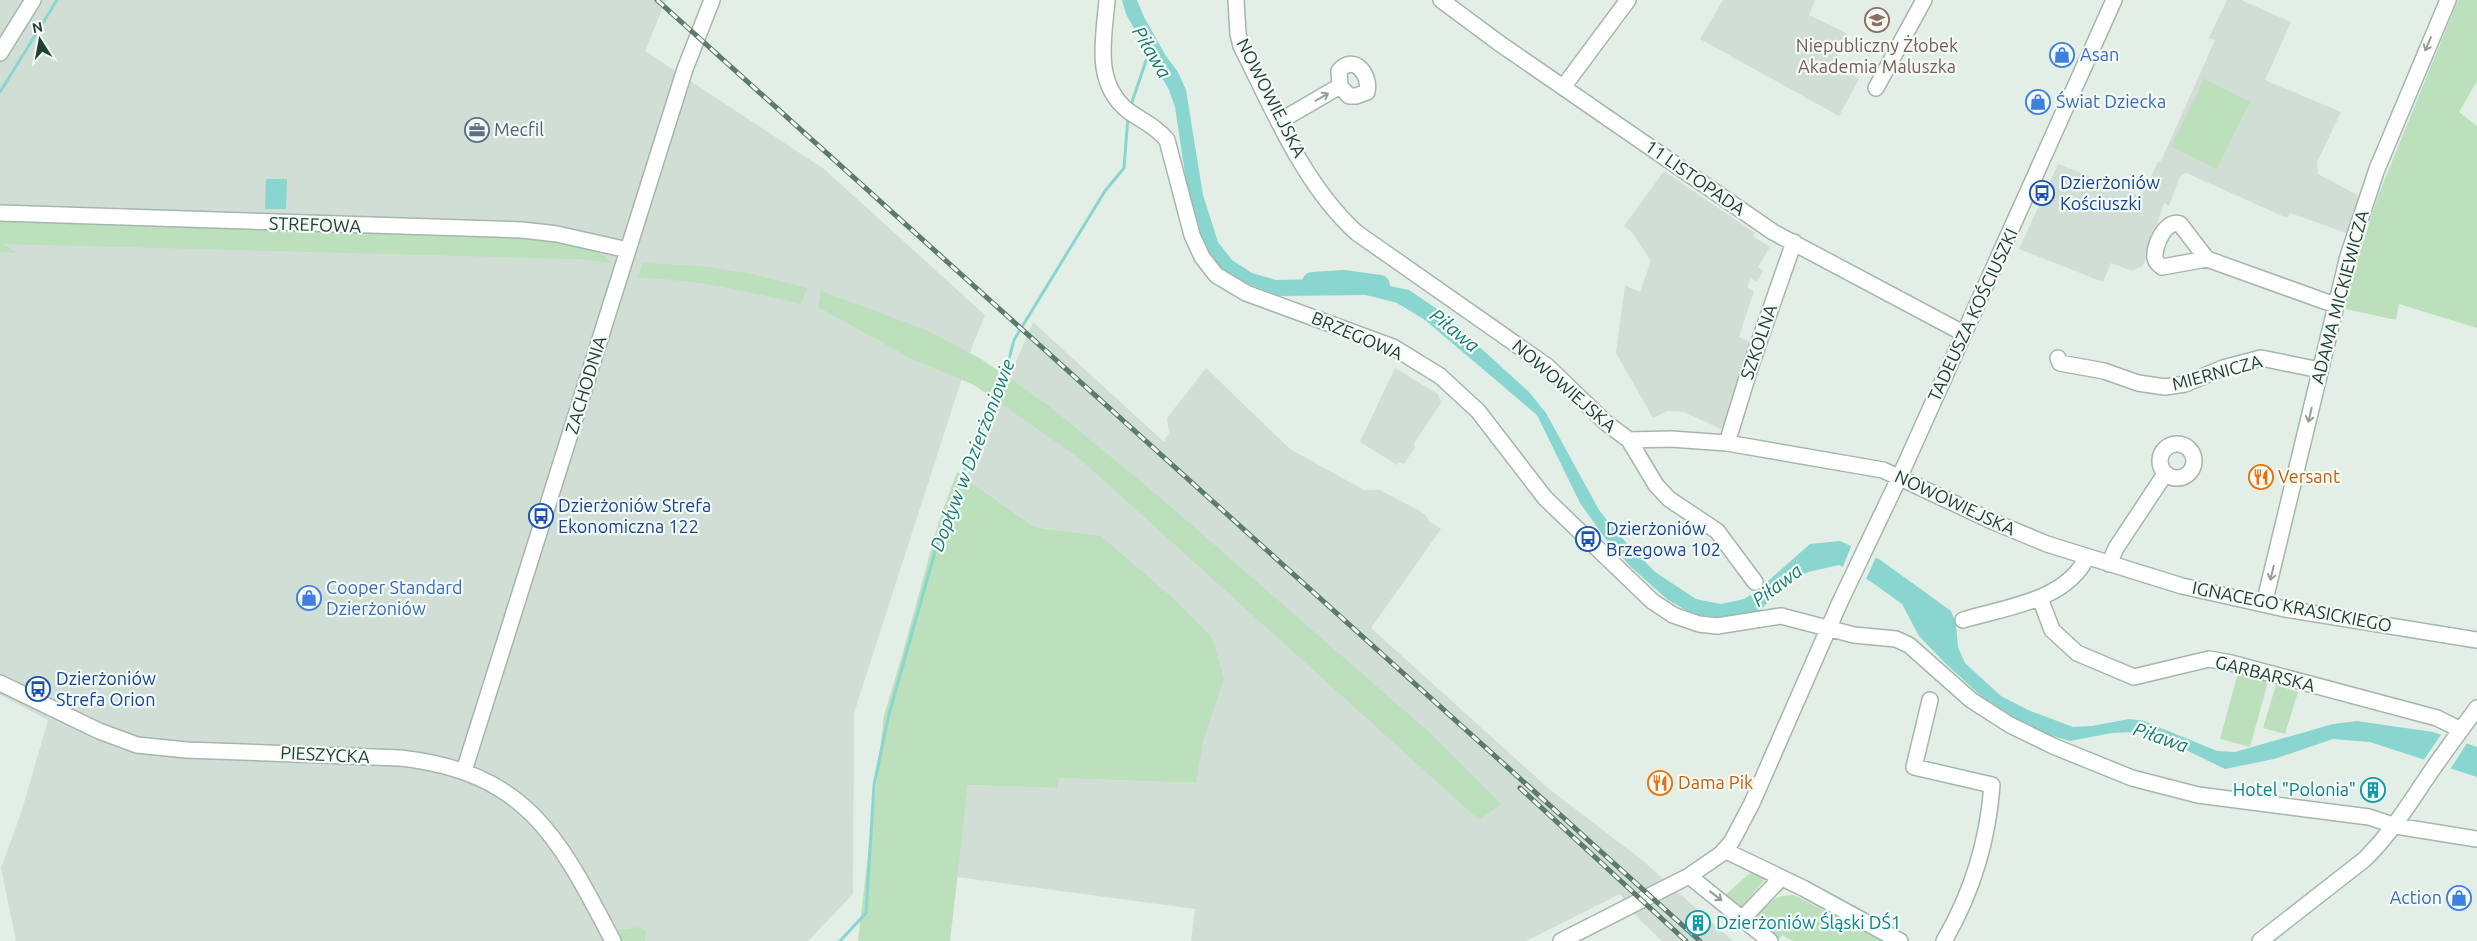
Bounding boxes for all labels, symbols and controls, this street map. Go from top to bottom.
school or university icon: Niepubliczny Żłobek Akademia Maluszka [1864,7,1890,33]
north arrow [15,15,65,65]
text: N [31,18,44,36]
water label: Piława [1128,22,1176,82]
street label: NOWOWIEJSKA [1233,35,1311,161]
place label: Niepubliczny Żłobek Akademia Maluszka [1796,35,1958,76]
one-way arrow [2423,36,2433,51]
shop icon: Asan [2049,42,2075,68]
place label: Asan [2080,44,2119,64]
shop icon: Świat Dziecka [2025,89,2051,115]
place label: Świat Dziecka [2056,90,2166,111]
one-way arrow [1314,91,1328,101]
office icon: Mecfil [464,117,490,143]
place label: Mecfil [494,119,544,139]
street label: 11 LISTOPADA [1642,135,1750,219]
place label: Dzierżoniów Kościuszki [2060,172,2160,213]
bus stop icon: Dzierżoniów Kościuszki [2029,180,2055,206]
street label: ADAMA MICKIEWICZA [2306,207,2372,386]
street label: STREFOWA [269,212,362,236]
street label: TADEUSZA KOŚCIUSZKI [1922,225,2021,404]
street label: SZKOLNA [1736,301,1780,382]
water label: Piława [1426,304,1484,356]
street label: BRZEGOWA [1309,307,1406,363]
street label: ZACHODNIA [561,333,610,436]
street label: NOWOWIEJSKA [1509,335,1621,436]
street label: MIERNICZA [2169,350,2264,394]
water label: Dopływ w Dzierżoniowie [925,356,1019,554]
one-way arrow [2304,406,2314,422]
restaurant icon: Versant [2248,464,2274,490]
street label: NOWOWIEJSKA [1892,465,2019,539]
place label: Versant [2278,466,2340,486]
place label: Dzierżoniów Strefa Ekonomiczna 122 [558,495,711,536]
bus stop icon: Dzierżoniów Strefa Ekonomiczna 122 [528,503,554,529]
place label: Dzierżoniów Brzegowa 102 [1606,518,1721,559]
bus stop icon: Dzierżoniów Brzegowa 102 [1575,526,1601,552]
water label: Piława [1748,559,1806,611]
one-way arrow [2267,564,2276,580]
place label: Cooper Standard Dzierżoniów [326,577,463,618]
street label: IGNACEGO KRASICKIEGO [2191,577,2394,635]
shop icon: Cooper Standard Dzierżoniów [296,585,322,611]
street label: GARBARSKA [2213,651,2317,695]
place label: Dzierżoniów Strefa Orion [56,668,156,709]
bus stop icon: Dzierżoniów Strefa Orion [25,676,51,702]
water label: Piława [2131,717,2191,757]
street label: PIESZYCKA [280,742,371,766]
restaurant icon: Dama Pik [1647,770,1673,796]
place label: Dama Pik [1678,772,1753,792]
building icon: Hotel "Polonia" [2360,777,2386,803]
place label: Hotel "Polonia" [2233,779,2356,799]
shop icon: Action [2446,885,2472,911]
place label: Action [2390,887,2442,907]
one-way arrow [1709,891,1722,902]
building icon: Dzierżoniów Śląski DŚ1 [1685,910,1711,936]
place label: Dzierżoniów Śląski DŚ1 [1716,911,1901,932]

